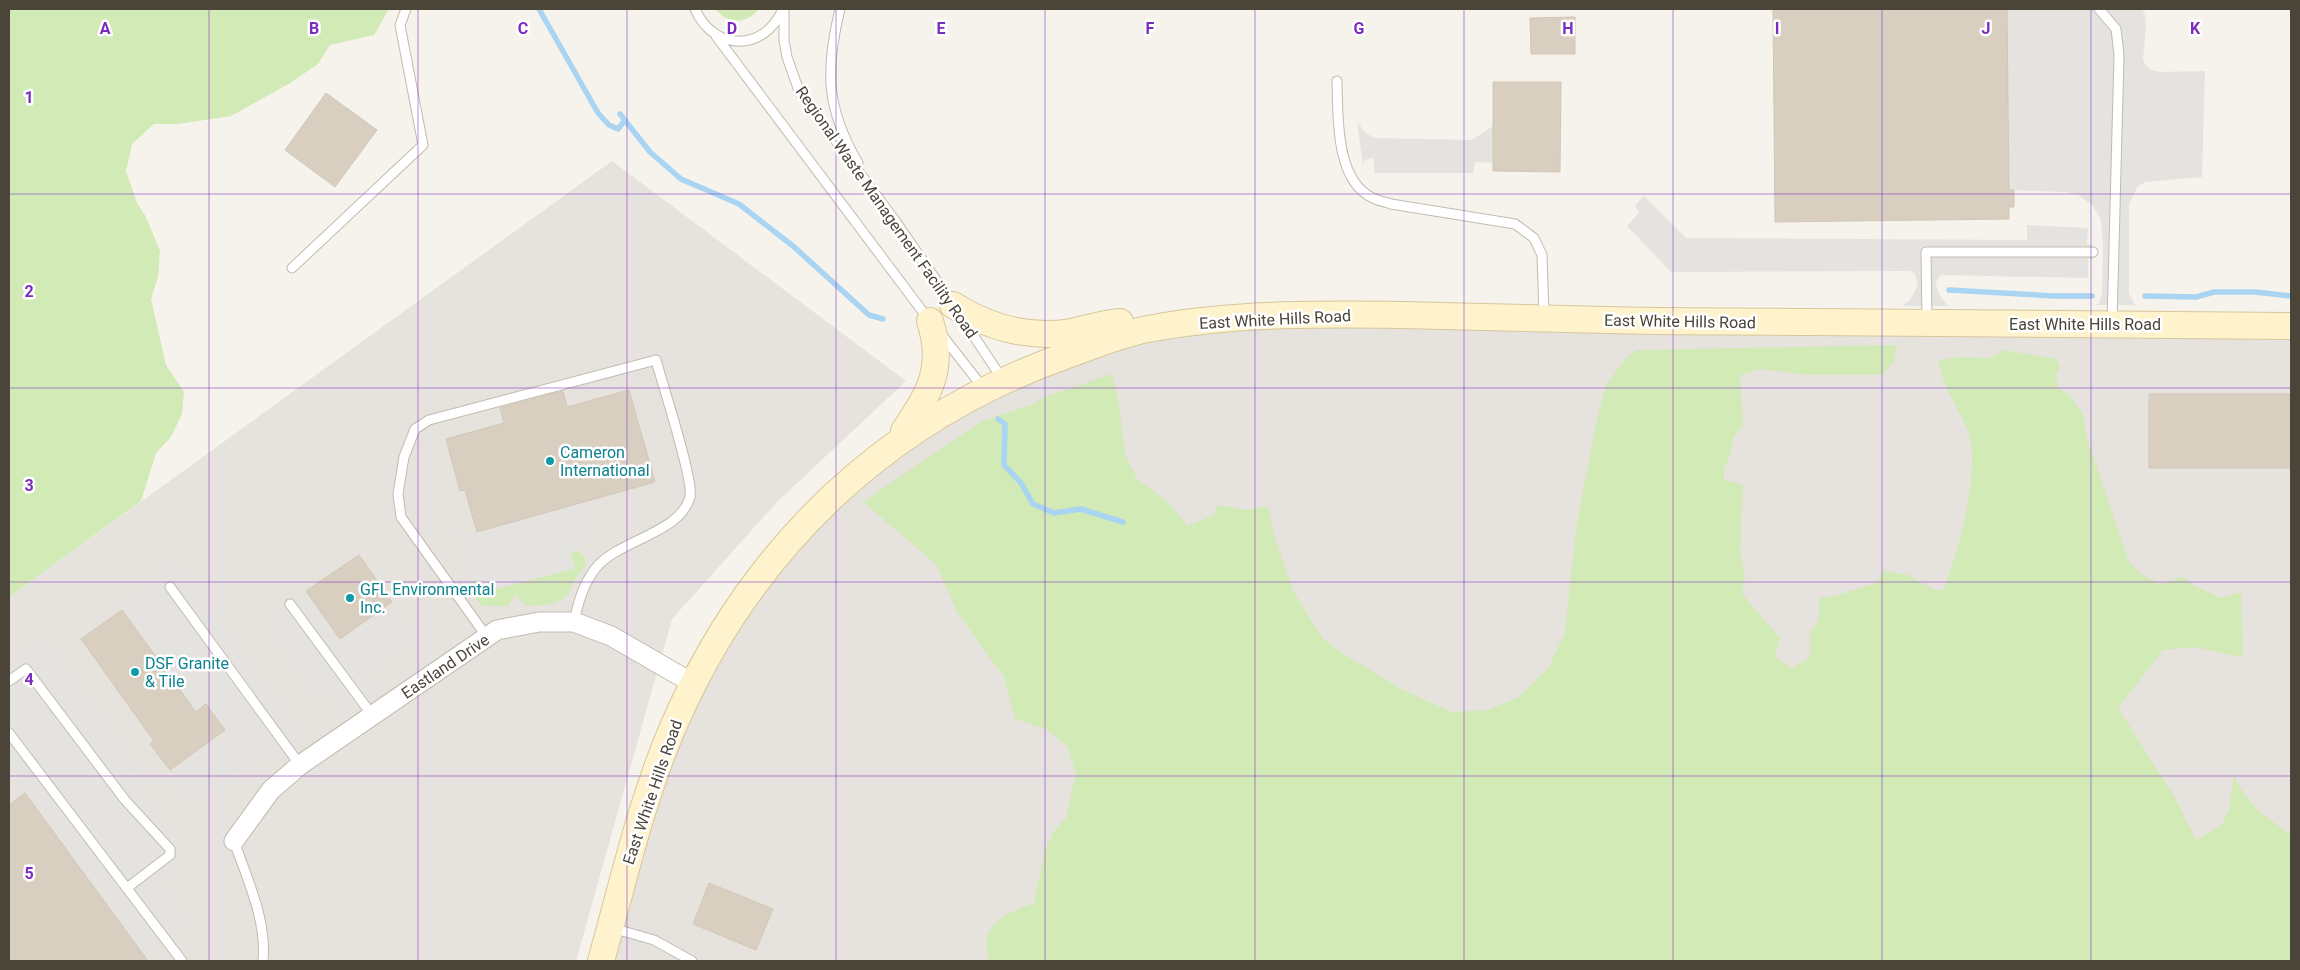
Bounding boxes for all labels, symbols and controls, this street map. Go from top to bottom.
text: A [100,19,111,38]
text: B [309,19,319,38]
text: C [518,19,528,38]
text: D [727,19,737,38]
text: E [937,19,946,38]
text: F [1146,19,1155,38]
text: G [1354,19,1365,38]
text: H [1562,19,1574,38]
text: I [1775,19,1779,38]
text: J [1982,19,1990,38]
text: K [2190,19,2201,38]
street label: Regional Waste Management Facility Road [792,83,981,342]
text: 1 [24,88,34,107]
text: 2 [24,282,34,301]
street label: East White Hills Road [1199,306,1351,333]
street label: East White Hills Road [1604,311,1756,332]
street label: East White Hills Road [2009,315,2161,334]
place label: Cameron International [560,443,650,480]
marker: Cameron International [544,455,556,467]
text: 3 [24,476,34,495]
place label: GFL Environmental Inc. [360,580,494,617]
marker: GFL Environmental Inc. [344,592,356,604]
street label: Eastland Drive [398,630,493,703]
place label: DSF Granite & Tile [145,654,229,691]
marker: DSF Granite & Tile [129,666,141,678]
text: 4 [24,670,34,689]
street label: East White Hills Road [619,717,686,867]
text: 5 [24,864,34,883]

